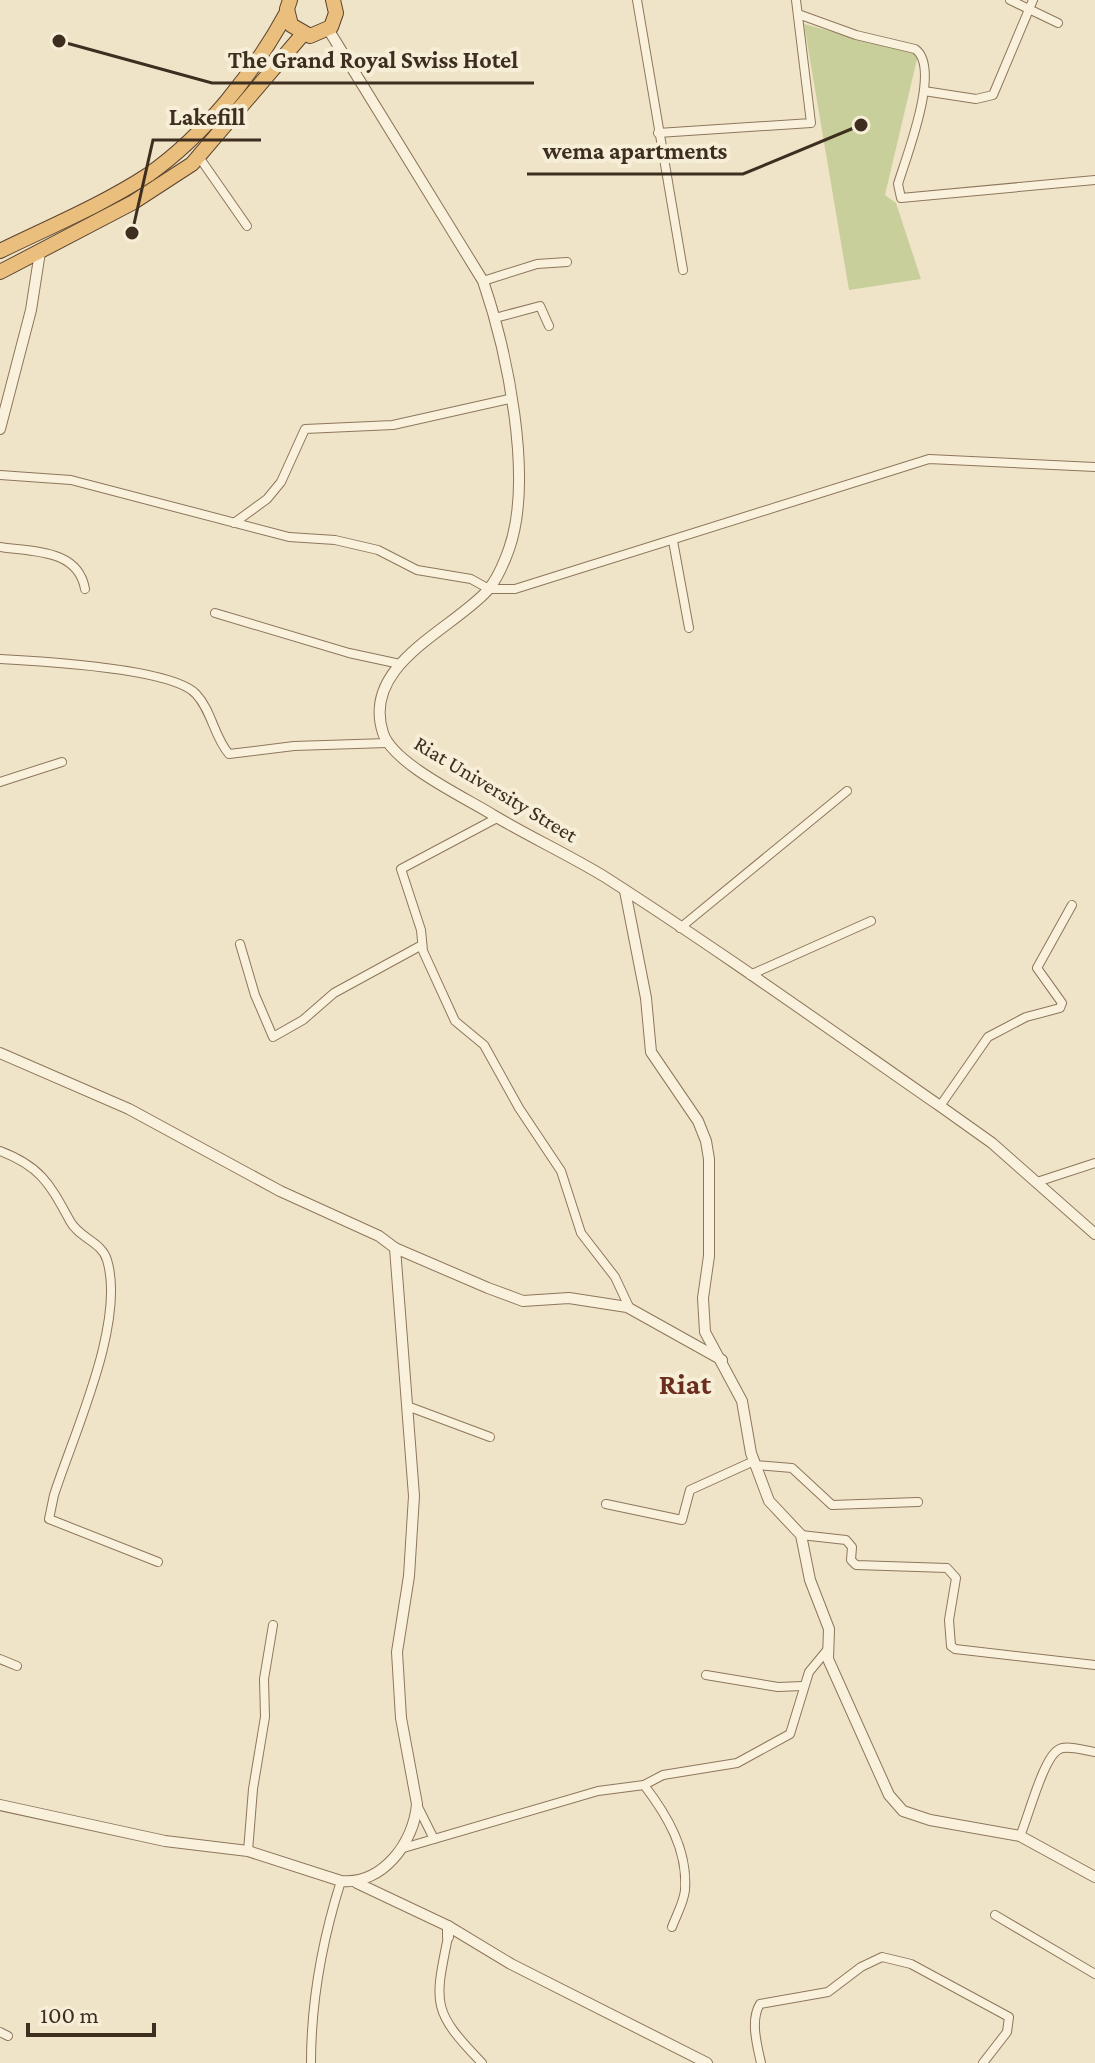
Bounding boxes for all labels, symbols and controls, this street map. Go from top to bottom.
callout: The Grand Royal Swiss Hotel [212,35,534,83]
text: The Grand Royal Swiss Hotel [228,46,518,73]
callout: Lakefill [153,92,261,140]
text: Lakefill [169,103,245,130]
callout: wema apartments [527,126,743,174]
text: wema apartments [542,137,728,164]
street label: Riat University Street [410,730,583,848]
district label: Riat [659,1367,711,1400]
scale bar [28,1987,154,2037]
text: 100 m [40,2001,99,2028]

